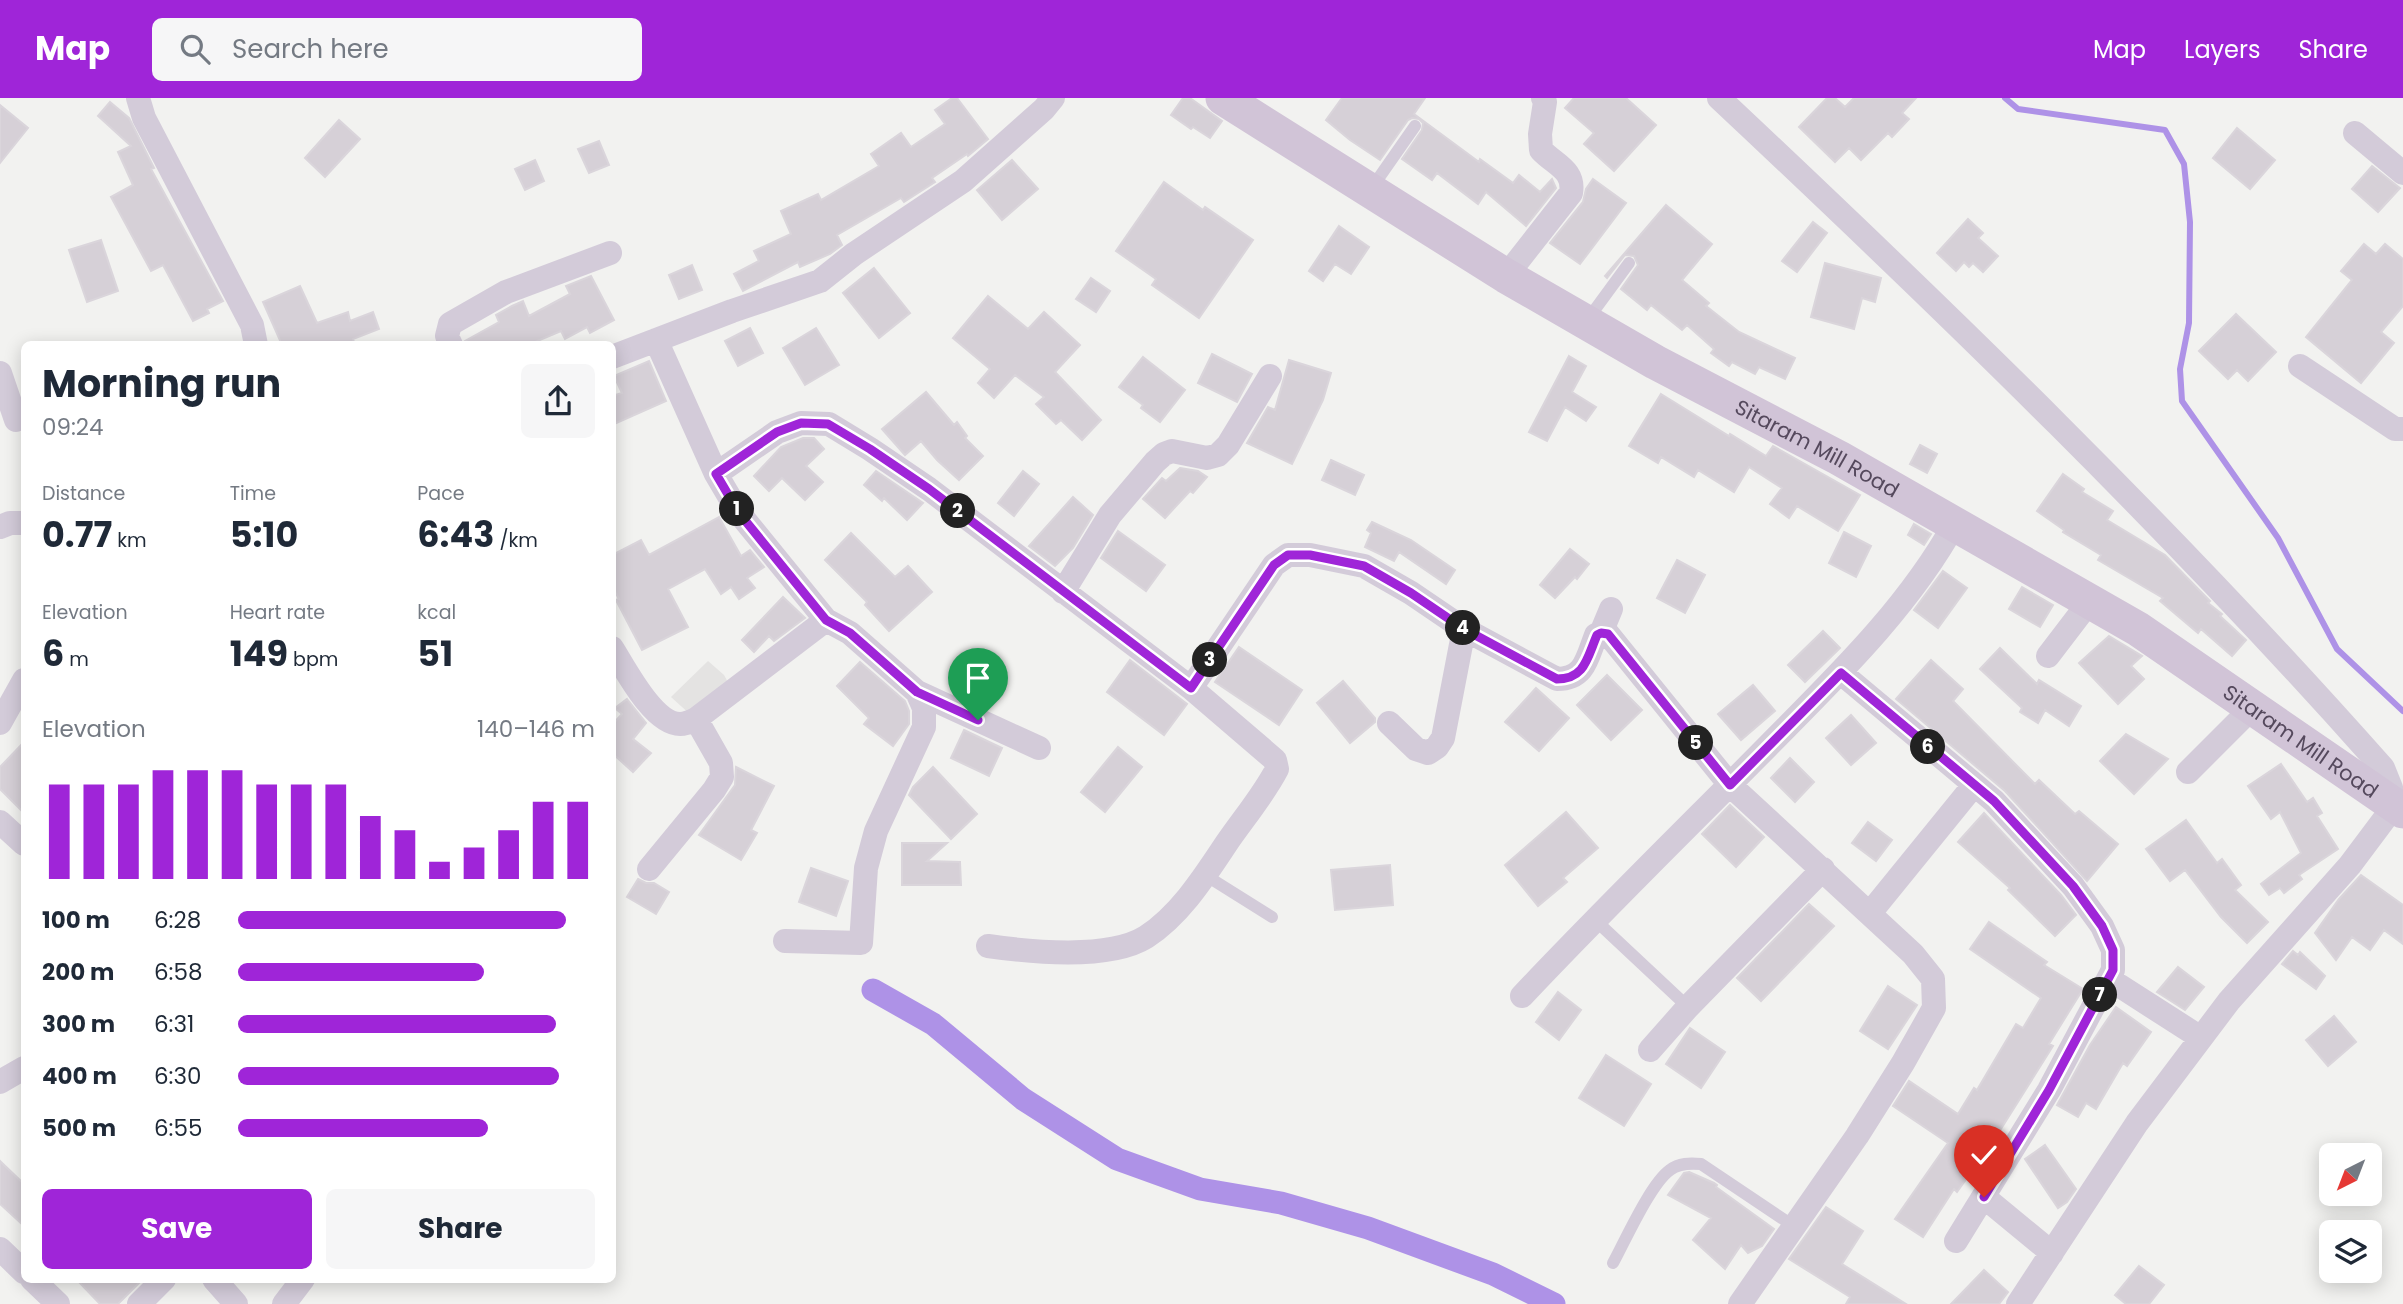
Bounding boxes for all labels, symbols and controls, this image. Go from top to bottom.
search box [152,18,642,81]
text: Map [35,25,110,72]
icon: search [176,30,214,68]
text: Search here [232,31,389,67]
text: Map [2093,33,2146,66]
text: Layers [2184,33,2260,66]
text: Share [2298,33,2368,66]
text: Morning run [42,357,281,410]
button: share [521,364,595,438]
street label: Sitaram Mill Road [1730,392,1905,504]
text: 09:24 [42,411,104,443]
text: Distance [42,480,125,507]
text: Time [230,480,276,507]
text: Pace [417,480,465,507]
pin: 1 [720,492,754,526]
pin: 2 [940,494,976,528]
text: 1 [733,495,740,522]
text: 2 [952,497,963,524]
text: 0.77 [42,510,112,559]
text: 5:10 [230,510,298,559]
text: 6:43 [417,510,494,559]
text: km [112,527,147,554]
text: /km [494,527,538,554]
text: Elevation [42,599,128,626]
text: Heart rate [230,599,325,626]
text: kcal [417,599,456,626]
pin: 4 [1446,610,1480,646]
text: 4 [1456,614,1469,641]
text: 6 [42,629,64,678]
text: 149 [230,629,288,678]
text: 51 [417,629,453,678]
pin: 3 [1192,642,1228,678]
text: m [64,646,89,673]
text: bpm [288,646,338,673]
text: 3 [1204,646,1215,673]
pin [948,648,1008,720]
icon: arrive [959,659,997,697]
street label: Sitaram Mill Road [2217,677,2384,805]
text: Elevation [42,713,146,745]
text: 140–146 m [477,713,595,745]
pin: 5 [1678,726,1714,760]
text: 5 [1689,729,1702,756]
pin: 6 [1910,730,1946,764]
text: 6 [1921,733,1934,760]
text: 100 m [42,904,110,936]
text: 6:28 [154,904,201,936]
text: 200 m [42,956,114,988]
text: 6:58 [154,956,202,988]
pin: 7 [2082,978,2118,1012]
text: 7 [2094,981,2105,1008]
text: 300 m [42,1008,115,1040]
text: 6:31 [154,1008,194,1040]
text: 400 m [42,1060,117,1092]
text: 6:30 [154,1060,202,1092]
text: 500 m [42,1112,116,1144]
text: 6:55 [154,1112,202,1144]
pin [1954,1125,2014,1197]
icon: check [1965,1136,2003,1174]
north arrow [2319,1143,2382,1206]
map controls [2319,1143,2382,1283]
button: Save [42,1189,312,1269]
button: Share [326,1189,595,1269]
button: layers [2319,1220,2382,1283]

